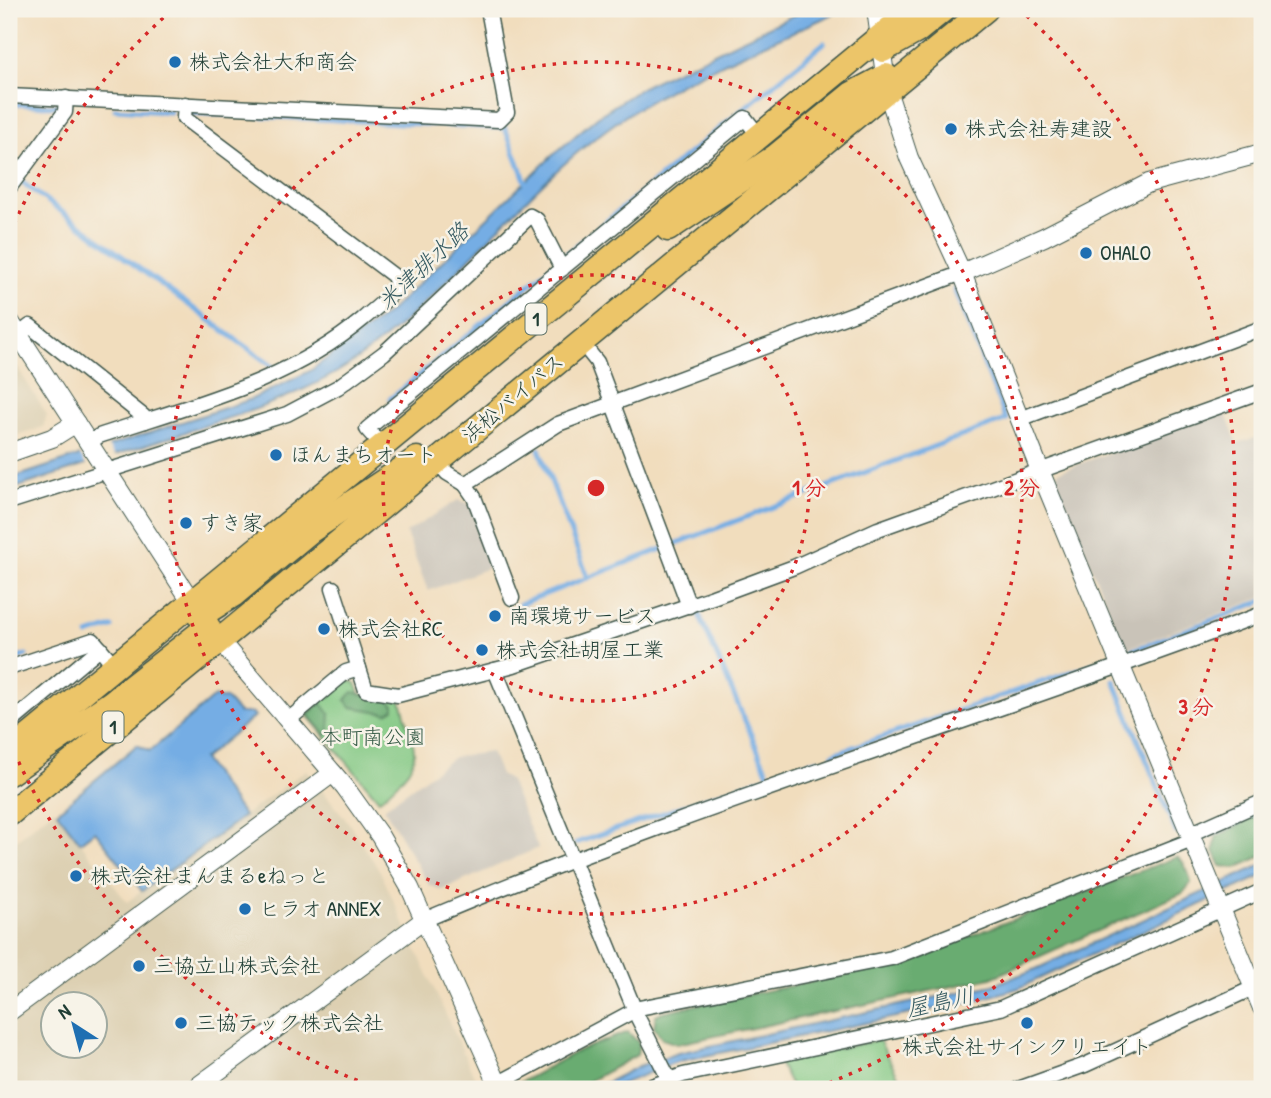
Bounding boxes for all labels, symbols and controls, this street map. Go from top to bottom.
place label: 株式会社大和商会 [189,47,357,76]
marker: 株式会社大和商会 [167,54,183,70]
place label: 株式会社寿建設 [965,114,1112,143]
marker: 株式会社寿建設 [943,121,959,137]
water label: 米津排水路 [370,214,477,316]
place label: OHALO [1100,238,1151,267]
marker: OHALO [1078,245,1094,261]
road number: 1 [526,304,546,334]
street label: 浜松バイパス [455,346,570,449]
place label: ほんまちオート [290,440,437,469]
marker: ほんまちオート [268,447,284,463]
text: 1 分 [792,473,826,502]
text: 2 分 [1004,473,1040,502]
centre of rings [584,476,608,500]
place label: すき家 [200,508,263,537]
marker: すき家 [178,515,194,531]
place label: 南環境サービス [509,601,656,630]
marker: 南環境サービス [487,608,503,624]
place label: 株式会社RC [338,614,443,643]
marker: 株式会社RC [316,621,332,637]
place label: 株式会社胡屋工業 [496,635,664,664]
marker: 株式会社胡屋工業 [474,642,490,658]
text: 3 分 [1178,692,1214,721]
road number: 1 [102,712,124,742]
park label: 本町南公園 [321,722,426,751]
place label: 株式会社まんまるeねっと [90,861,329,890]
marker: 株式会社まんまるeねっと [68,868,84,884]
place label: ヒラオ ANNEX [259,894,382,923]
marker: ヒラオ ANNEX [237,901,253,917]
place label: 三協立山株式会社 [153,951,321,980]
marker: 三協立山株式会社 [131,958,147,974]
water label: 屋島川 [903,979,977,1024]
north arrow [38,990,108,1060]
text: N [52,998,76,1025]
place label: 三協テック株式会社 [195,1008,384,1037]
marker: 三協テック株式会社 [173,1015,189,1031]
marker: 株式会社サインクリエイト [1019,1015,1035,1031]
place label: 株式会社サインクリエイト [902,1032,1152,1061]

